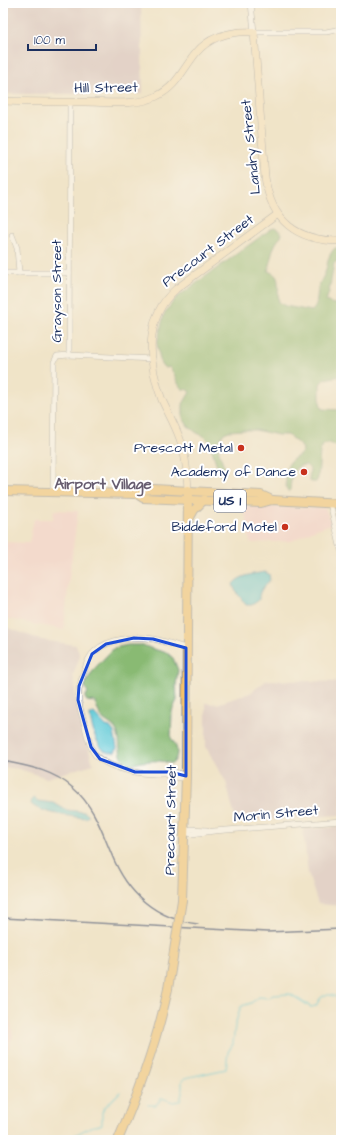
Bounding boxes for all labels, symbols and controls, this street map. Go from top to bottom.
scale bar [28,26,96,52]
text: 100 m [34,32,65,49]
street label: Hill Street [74,77,138,99]
street label: Landry Street [236,98,266,195]
street label: Precourt Street [158,210,258,292]
street label: Grayson Street [47,239,67,342]
place label: Prescott Metal [134,438,233,458]
marker: Prescott Metal [236,443,246,453]
place label: Academy of Dance [171,462,296,482]
marker: Academy of Dance [299,467,309,477]
district label: Airport Village [54,474,152,497]
road number: US 1 [214,490,246,512]
place label: Biddeford Motel [171,517,277,537]
marker: Biddeford Motel [280,522,290,532]
street label: Precourt Street [160,764,182,875]
street label: Morin Street [233,800,320,828]

